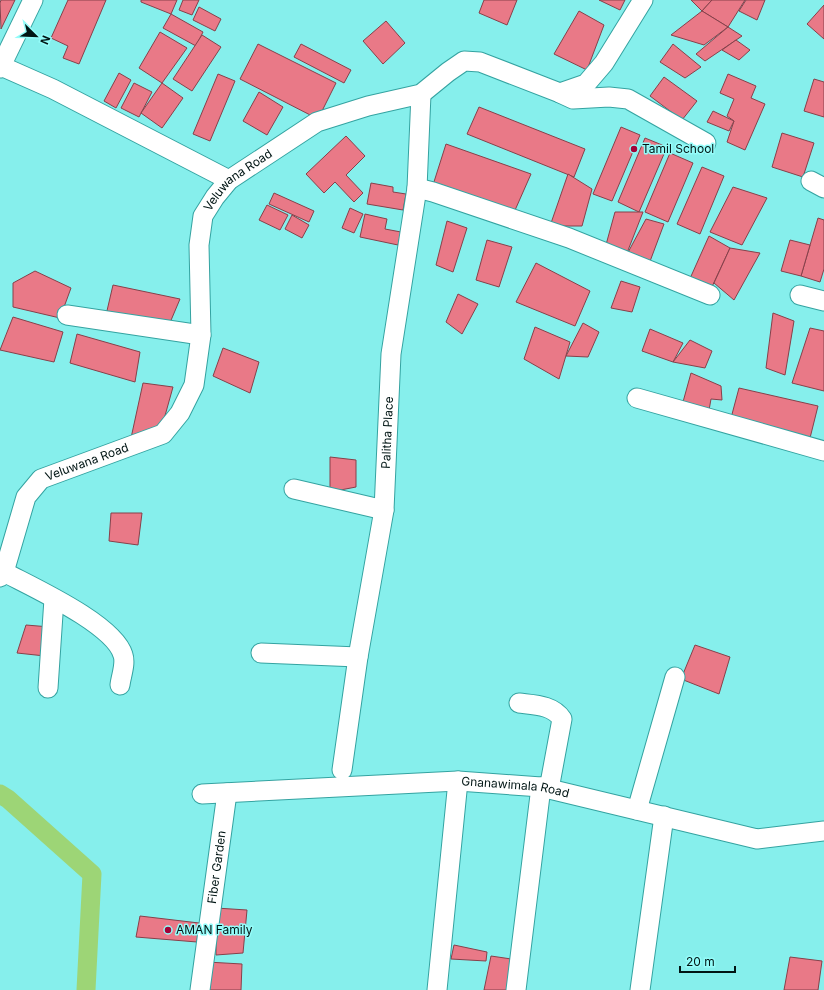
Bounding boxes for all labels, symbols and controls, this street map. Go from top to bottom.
north arrow [16,16,56,56]
text: N [37,33,53,47]
place label: Tamil School [642,141,714,156]
marker: Tamil School [629,144,639,154]
street label: Veluwana Road [200,146,275,214]
street label: Palitha Place [378,396,396,469]
street label: Veluwana Road [43,439,130,484]
street label: Gnanawimala Road [461,773,571,801]
street label: Fiber Garden [204,830,229,905]
place label: AMAN Family [176,922,253,937]
marker: AMAN Family [163,925,173,935]
scale bar [680,948,735,974]
text: 20 m [686,954,715,969]

